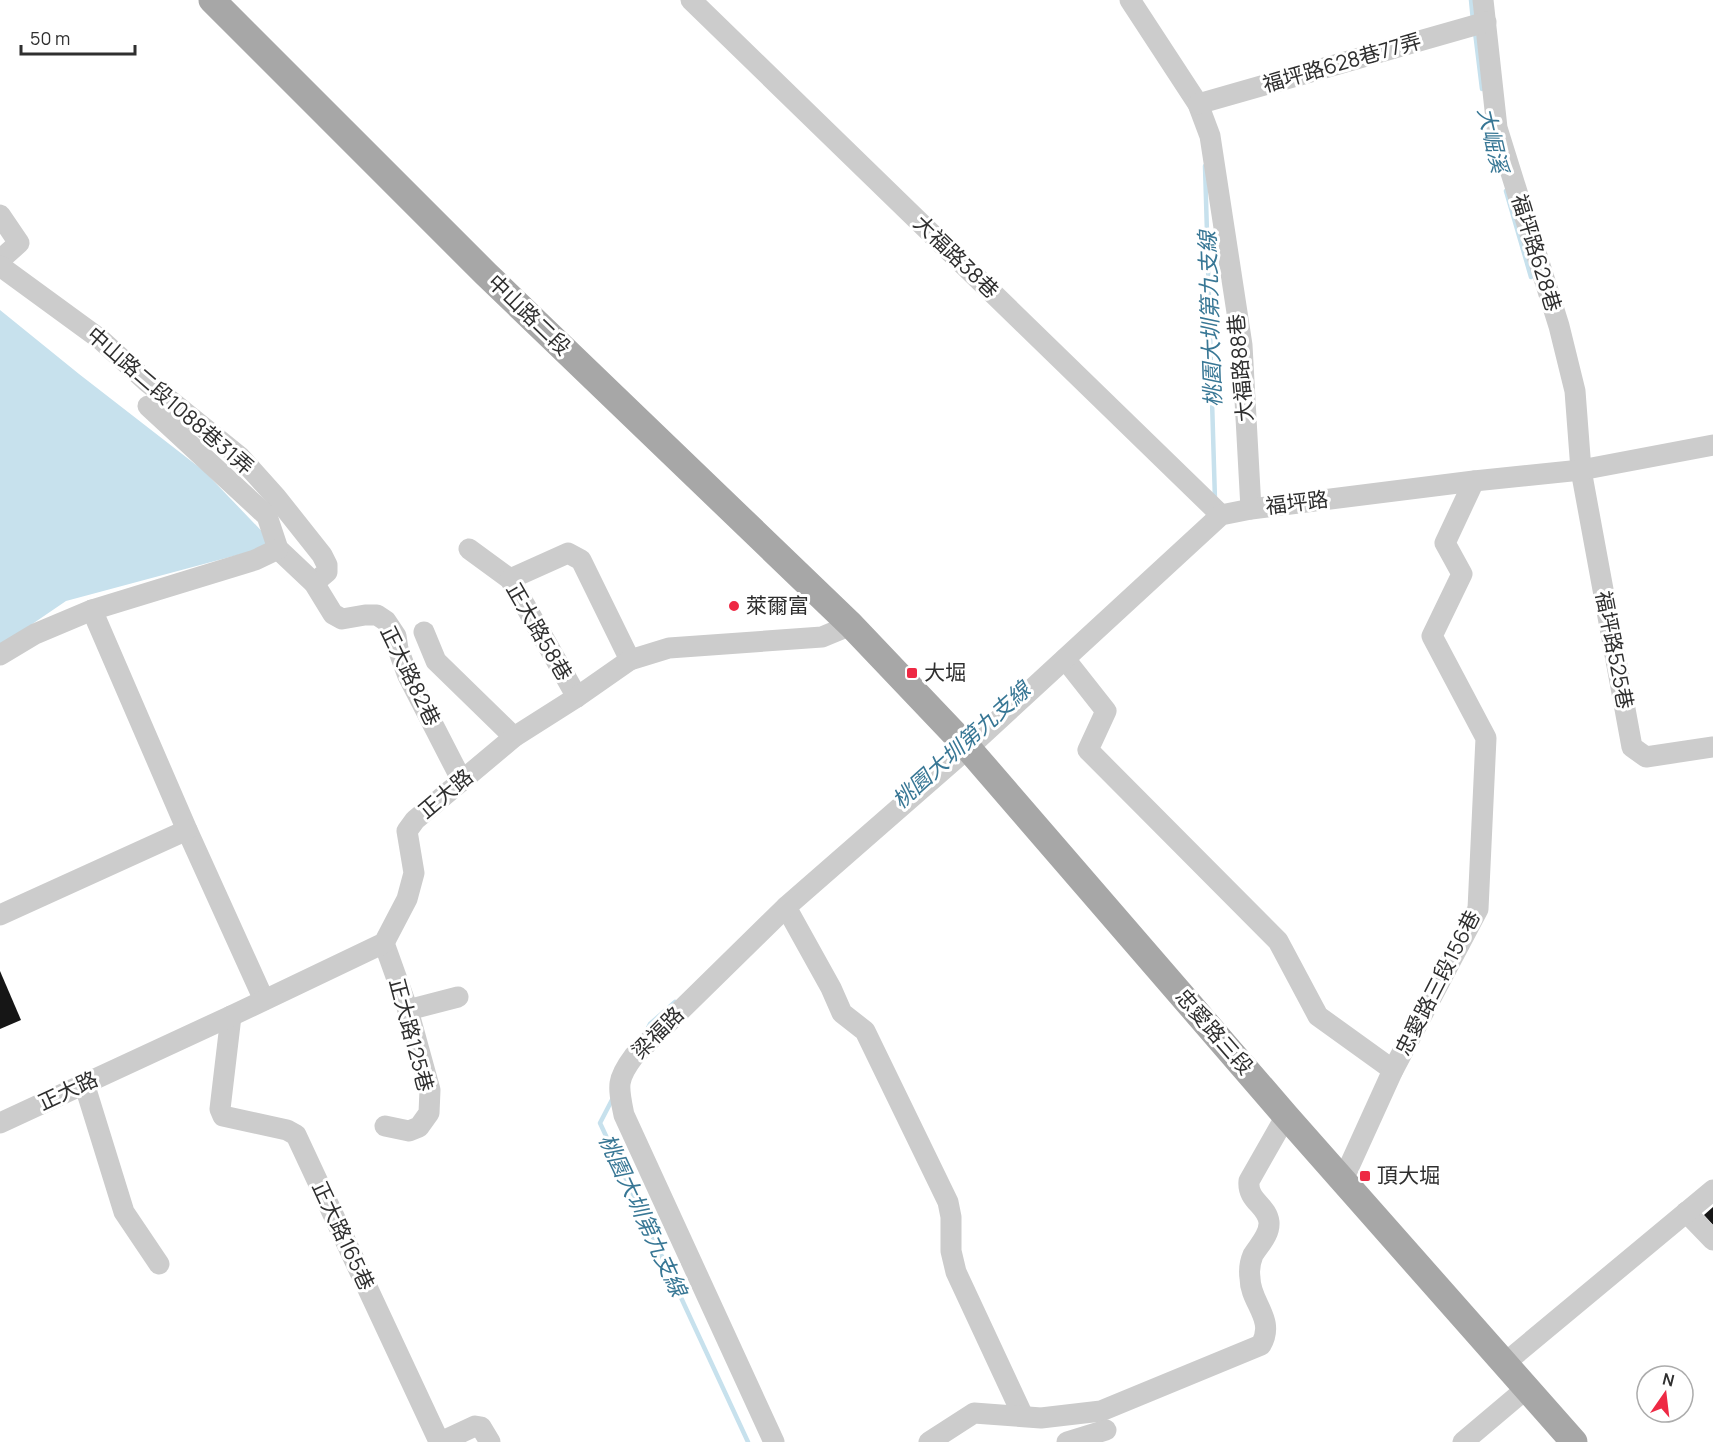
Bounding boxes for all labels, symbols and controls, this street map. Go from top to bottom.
scale bar [21,18,135,56]
text: 50 m [30,26,70,50]
street label: 福坪路628巷77弄 [1259,26,1424,98]
water label: 大崛溪 [1471,104,1516,178]
street label: 福坪路628巷 [1506,191,1568,315]
street label: 大福路38巷 [908,209,1005,304]
water label: 桃園大圳第九支線 [1192,228,1228,407]
street label: 中山路二段 [482,268,577,361]
street label: 大福路88巷 [1221,313,1259,423]
street label: 中山路二段1088巷31弄 [81,320,260,480]
street label: 福坪路 [1264,484,1330,520]
street label: 正大路58巷 [501,578,579,685]
street label: 福坪路525巷 [1590,588,1640,711]
place label: 萊爾富 [746,591,809,619]
marker: 萊爾富 [727,599,741,613]
street label: 正大路82巷 [375,621,447,730]
place label: 大堀 [924,658,966,686]
marker: 大堀 [905,666,919,680]
water label: 桃園大圳第九支線 [886,673,1039,815]
street label: 正大路 [412,762,478,824]
street label: 忠愛路三段156巷 [1388,905,1486,1060]
street label: 正大路125巷 [383,975,441,1095]
street label: 忠愛路三段 [1170,983,1260,1080]
street label: 梁福路 [625,1000,689,1064]
street label: 正大路 [33,1064,102,1116]
water label: 桃園大圳第九支線 [592,1129,695,1304]
place label: 頂大堀 [1377,1161,1440,1189]
marker: 頂大堀 [1358,1169,1372,1183]
street label: 正大路165巷 [306,1176,381,1295]
north arrow [1635,1364,1695,1424]
text: N [1660,1367,1677,1392]

